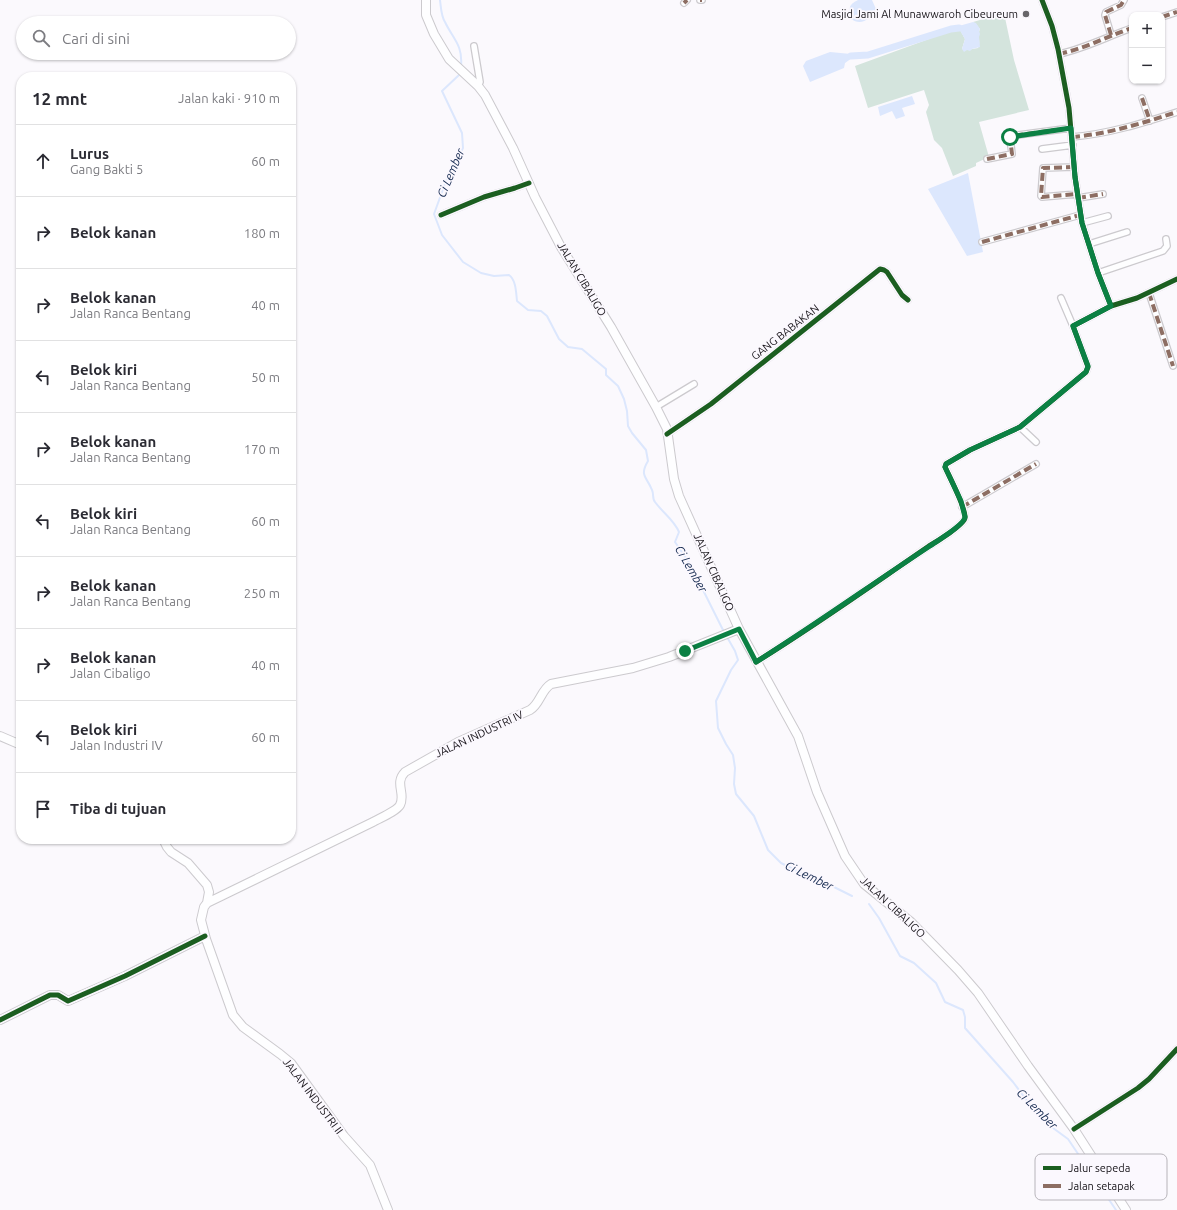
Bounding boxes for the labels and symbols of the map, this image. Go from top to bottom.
place label: Masjid Jami Al Munawwaroh Cibeureum [821,8,1018,20]
marker: Masjid Jami Al Munawwaroh Cibeureum [1021,9,1031,19]
route start [1001,128,1019,146]
water label: Ci Lember [434,146,467,199]
street label: JALAN CIBALIGO [555,240,609,318]
street label: GANG BABAKAN [749,302,821,362]
street label: JALAN CIBALIGO [691,531,737,613]
water label: Ci Lember [673,543,710,595]
route end [676,642,694,660]
street label: JALAN INDUSTRI IV [433,708,525,760]
water label: Ci Lember [783,858,836,893]
street label: JALAN CIBALIGO [858,874,928,940]
street label: JALAN INDUSTRI II [281,1056,345,1136]
water label: Ci Lember [1014,1086,1061,1132]
legend [1035,1154,1167,1200]
text: Jalur sepeda [1068,1162,1130,1174]
text: Jalan setapak [1068,1180,1135,1192]

